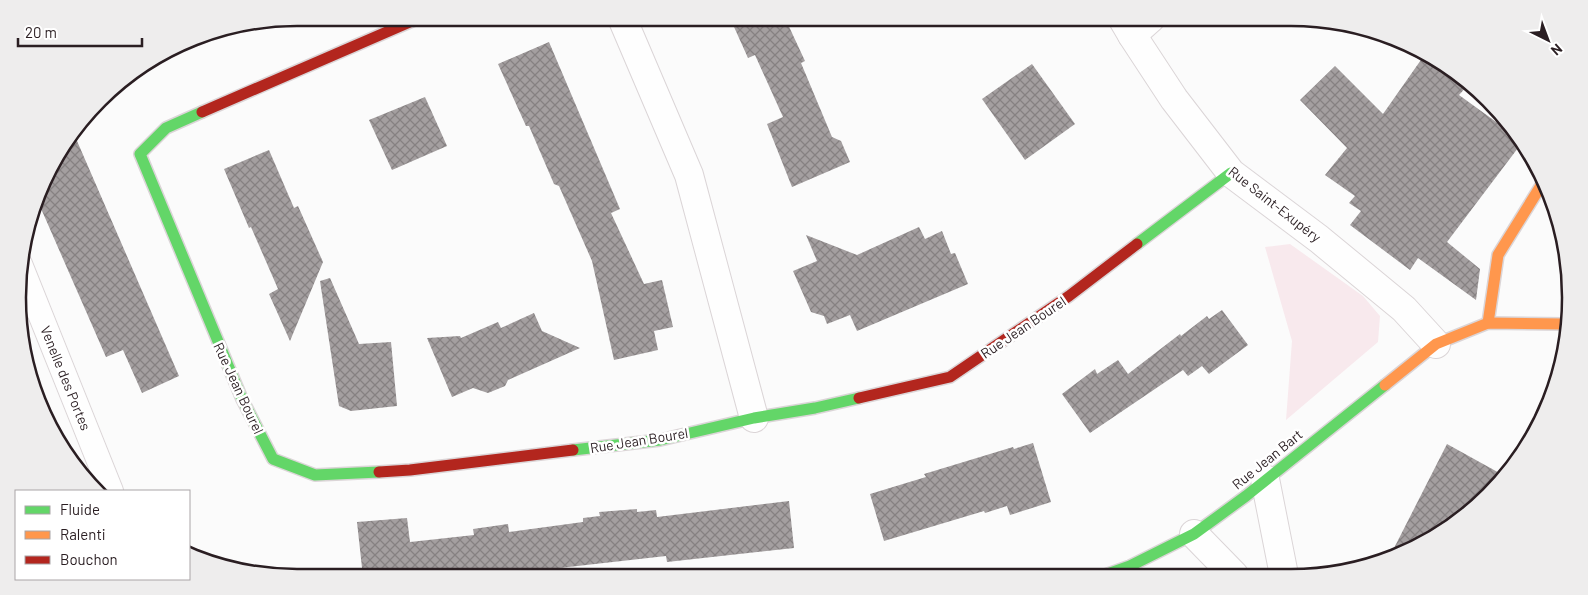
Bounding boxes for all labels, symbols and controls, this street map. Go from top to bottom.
scale bar [18,15,141,47]
north arrow [1523,15,1573,65]
text: 20 m [25,23,57,41]
text: N [1548,41,1566,59]
street label: Rue Saint-Exupéry [1225,163,1325,246]
street label: Rue Jean Bourel [977,292,1069,362]
street label: Venelle des Portes [37,323,95,433]
street label: Rue Jean Bourel [210,340,268,436]
street label: Rue Jean Bourel [589,424,689,456]
street label: Rue Jean Bart [1228,425,1306,493]
legend [15,490,190,580]
text: Fluide [60,500,100,518]
text: Ralenti [60,525,106,543]
text: Bouchon [60,550,118,568]

